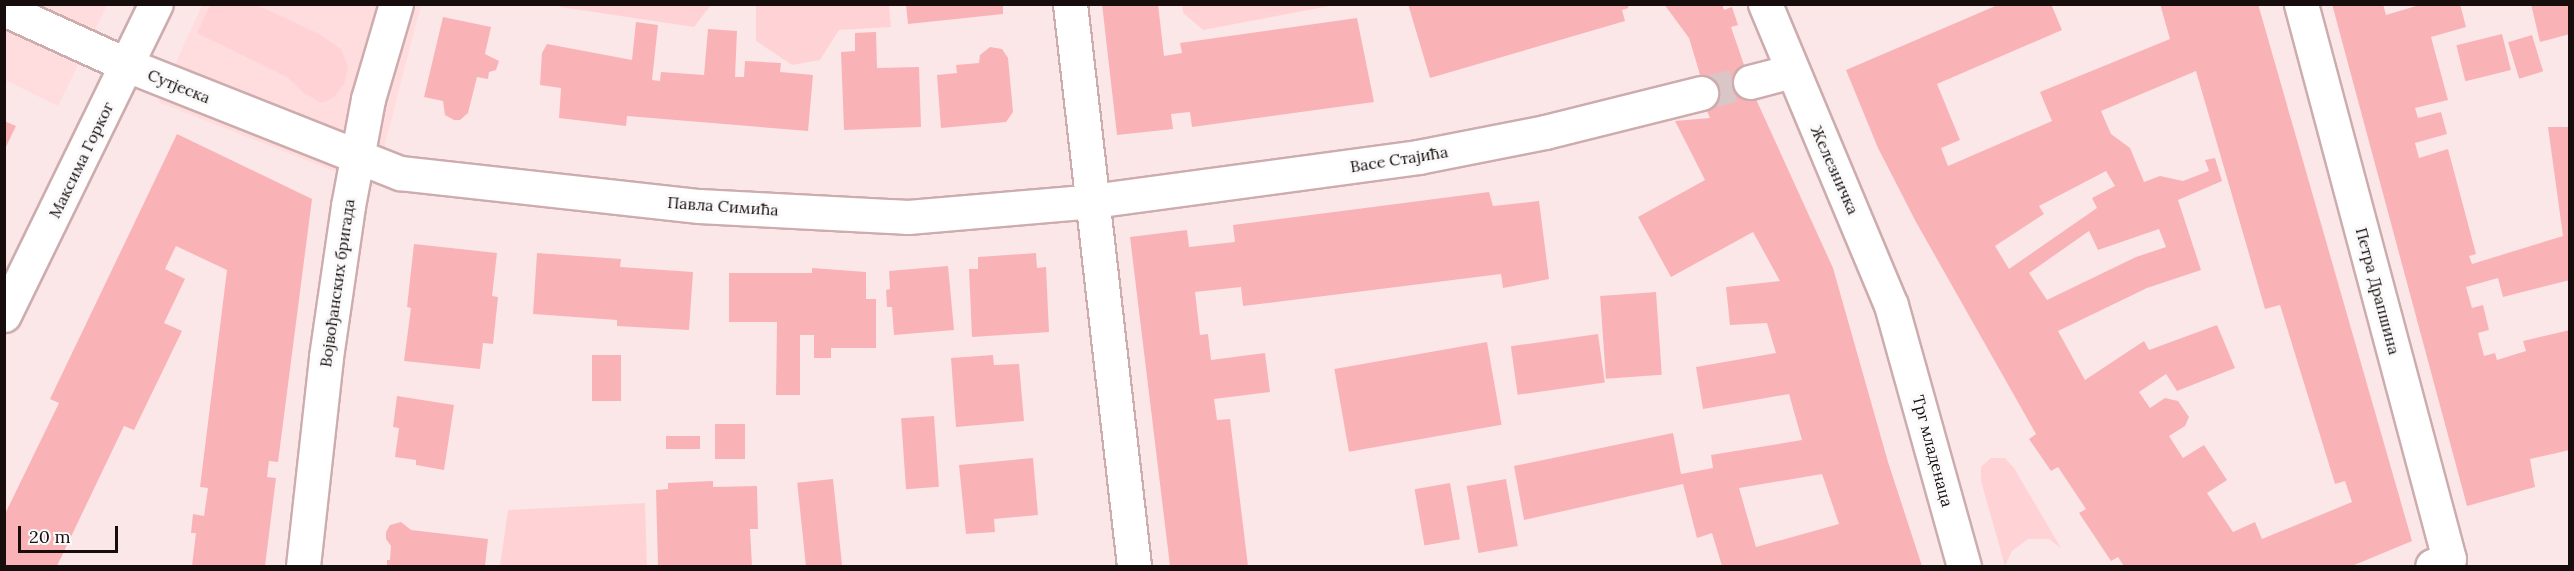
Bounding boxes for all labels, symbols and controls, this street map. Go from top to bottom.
street label: Сутјеска [145,65,213,107]
street label: Максима Горког [45,99,117,221]
street label: Железничка [1807,123,1863,217]
street label: Васе Стајића [1349,142,1449,176]
street label: Павла Симића [667,193,779,219]
street label: Војвођанских бригада [316,198,358,368]
street label: Петра Драпшина [2352,225,2404,357]
street label: Трг младенаца [1909,393,1957,509]
scale bar [21,514,122,552]
text: 20 m [29,525,71,548]

